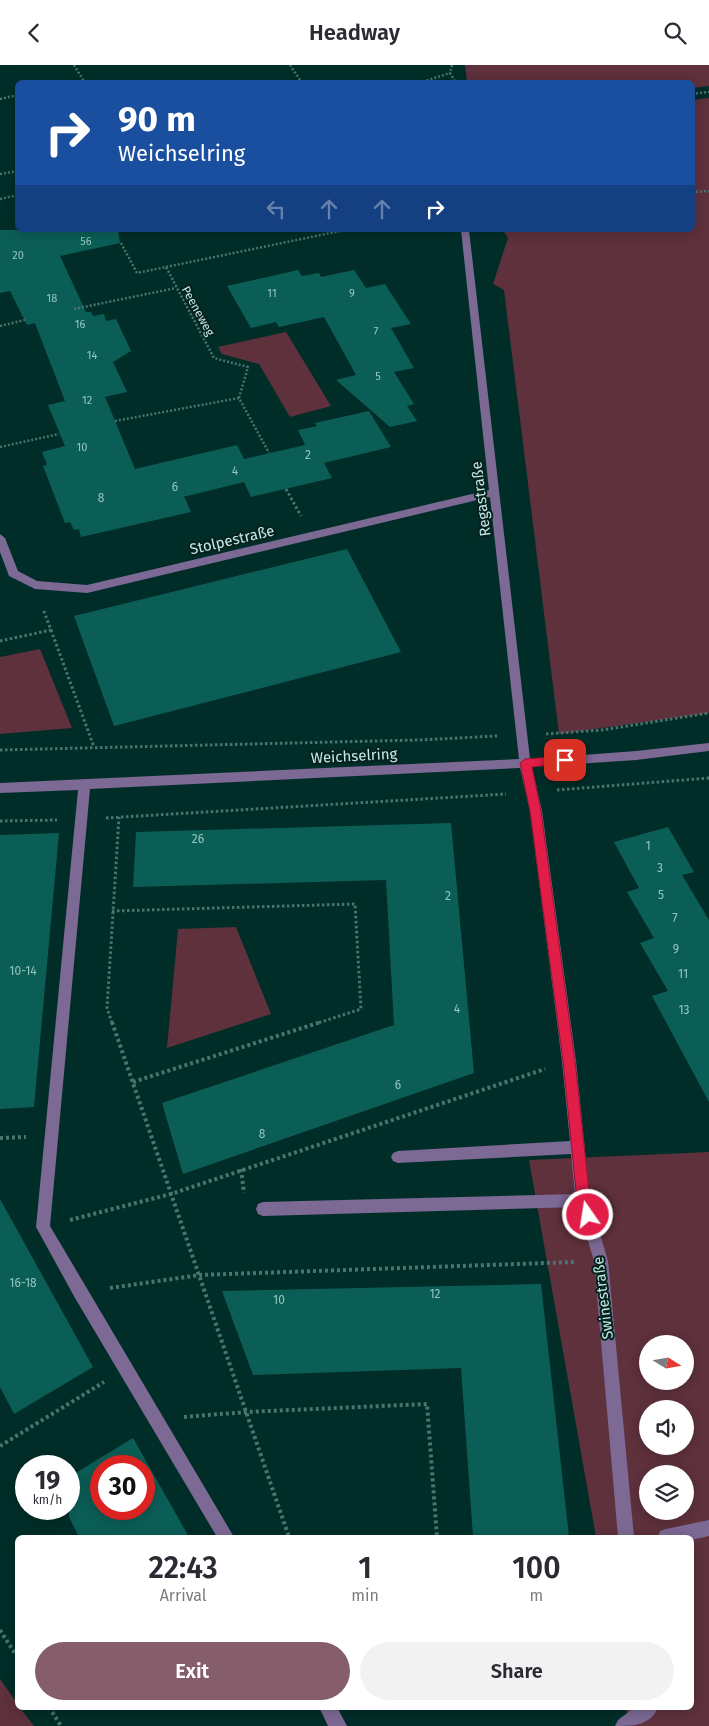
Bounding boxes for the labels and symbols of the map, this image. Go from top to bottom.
house number: 56 [80,235,92,248]
house number: 20 [12,249,24,262]
street label: Peeneweg [179,284,218,339]
house number: 11 [267,287,277,300]
house number: 9 [349,287,355,300]
house number: 18 [47,292,57,305]
house number: 16 [75,318,85,331]
house number: 7 [374,325,379,338]
house number: 14 [87,349,97,362]
house number: 5 [375,370,381,383]
house number: 12 [82,394,92,407]
house number: 10 [77,441,87,454]
house number: 2 [305,448,311,462]
street label: Regastraße [467,460,495,538]
house number: 4 [232,464,239,478]
house number: 6 [172,480,178,494]
house number: 8 [98,491,105,505]
street label: Stolpestraße [188,521,276,559]
pin [544,739,586,781]
street label: Weichselring [310,745,398,767]
house number: 26 [192,832,204,846]
house number: 1 [645,839,651,853]
house number: 3 [657,861,663,875]
house number: 5 [658,888,664,902]
house number: 2 [445,889,451,903]
house number: 7 [672,911,678,925]
house number: 9 [673,942,679,956]
house number: 10-14 [9,964,37,978]
house number: 11 [678,967,688,981]
house number: 4 [454,1002,461,1016]
house number: 13 [678,1003,690,1017]
house number: 6 [395,1078,401,1092]
house number: 8 [259,1127,266,1141]
position arrow [561,1188,613,1240]
street label: Swinestraße [589,1256,617,1340]
house number: 16-18 [9,1276,37,1290]
house number: 12 [429,1287,441,1301]
house number: 10 [273,1293,285,1307]
north arrow [639,1335,694,1390]
speed limit sign: 30 [90,1455,155,1520]

